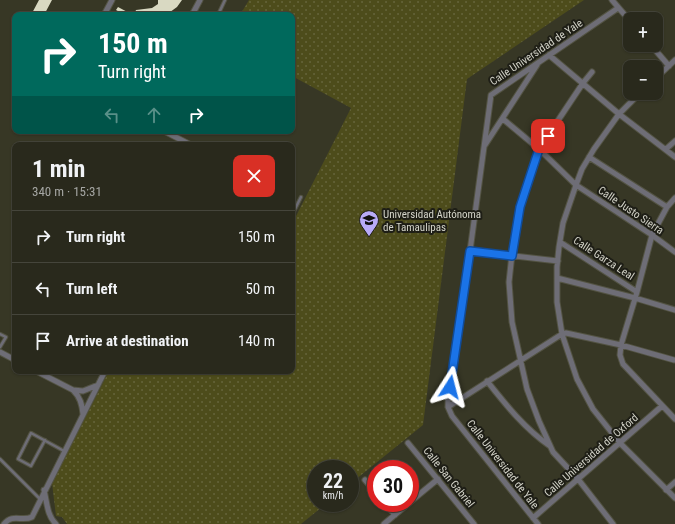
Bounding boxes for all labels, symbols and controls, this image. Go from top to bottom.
map controls [623,12,663,100]
button: + [623,12,663,52]
street label: Calle Universidad de Yale [487,17,585,88]
text: 150 m [98,27,168,60]
icon: right [32,28,84,80]
button: − [623,60,663,100]
text: Turn right [98,61,166,82]
icon: left [101,104,123,126]
icon: ahead [143,104,165,126]
icon: right [185,104,207,126]
pin [531,119,565,153]
icon: arrive [537,125,559,147]
text: 1 min [32,155,85,183]
button: close [233,155,275,197]
text: 340 m · 15:31 [32,184,102,199]
street label: Calle Justo Sierra [595,184,666,237]
place label: Universidad Autónoma de Tamaulipas [383,208,481,234]
school or university icon: Universidad Autónoma de Tamaulipas [358,209,380,237]
icon: right [32,226,54,248]
text: Turn right [66,228,125,246]
text: 150 m [238,228,275,246]
street label: Calle Garza Leal [571,234,637,283]
icon: left [32,278,54,300]
text: Turn left [66,280,117,298]
text: 50 m [245,280,275,298]
icon: arrive [32,330,54,352]
text: Arrive at destination [66,332,189,350]
text: 140 m [238,332,275,350]
position arrow [429,366,471,408]
street label: Calle Universidad de Oxford [542,411,641,500]
street label: Calle Universidad de Yale [464,417,541,511]
street label: Calle San Gabriel [420,445,477,510]
speed limit sign: 30 [367,460,419,512]
text: 22 [323,469,343,493]
text: km/h [323,490,343,501]

